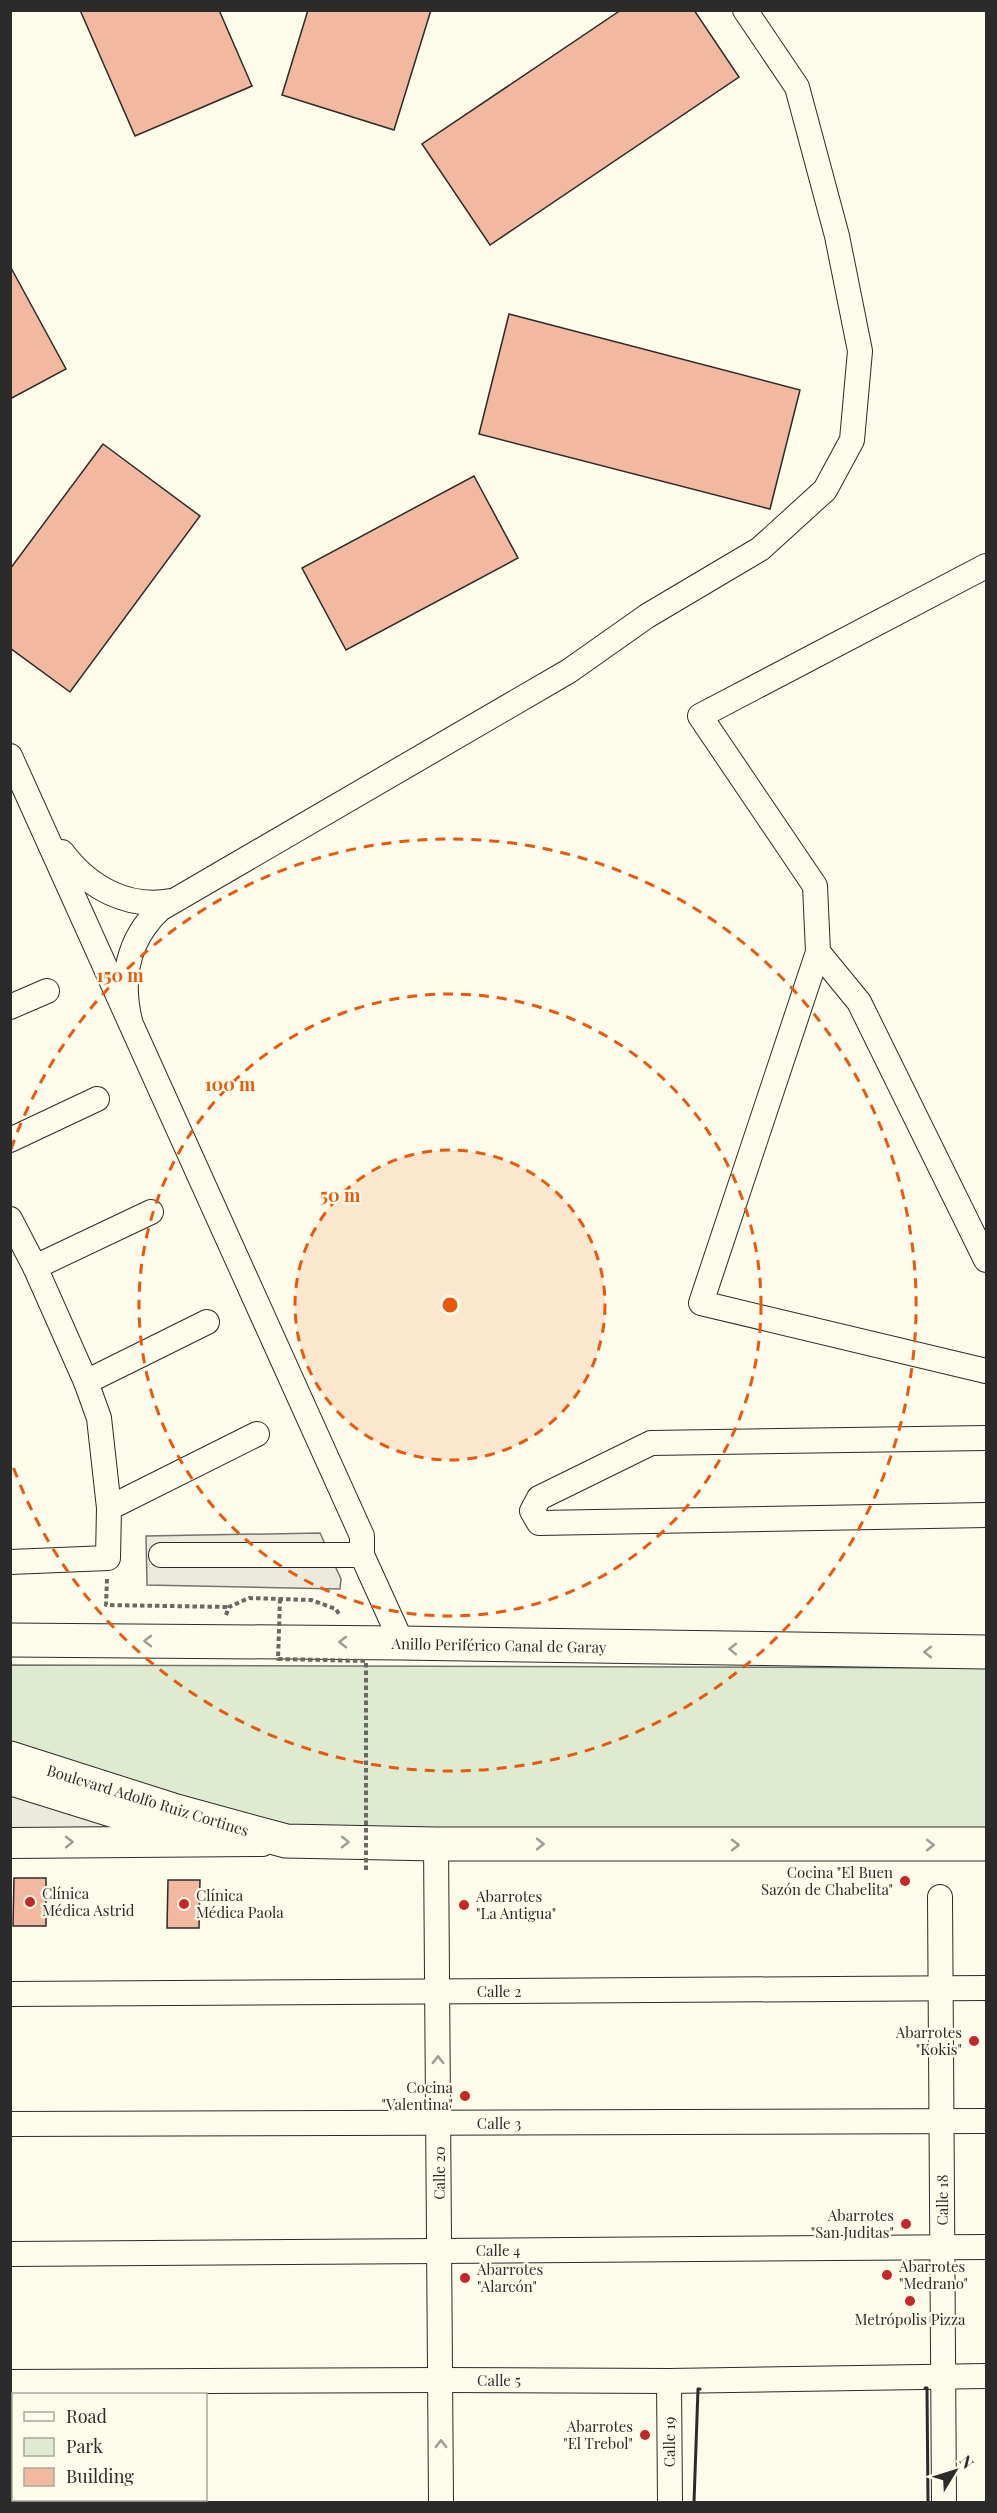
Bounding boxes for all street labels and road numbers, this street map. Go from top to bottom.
street label: Anillo Periférico Canal de Garay [390,1633,607,1657]
street label: Boulevard Adolfo Ruiz Cortines [45,1760,251,1840]
street label: Calle 2 [477,1981,521,2001]
street label: Calle 3 [477,2113,521,2133]
street label: Calle 20 [429,2146,449,2200]
street label: Calle 18 [932,2174,952,2225]
street label: Calle 4 [476,2240,520,2260]
street label: Calle 5 [477,2370,521,2390]
street label: Calle 19 [659,2417,679,2467]

